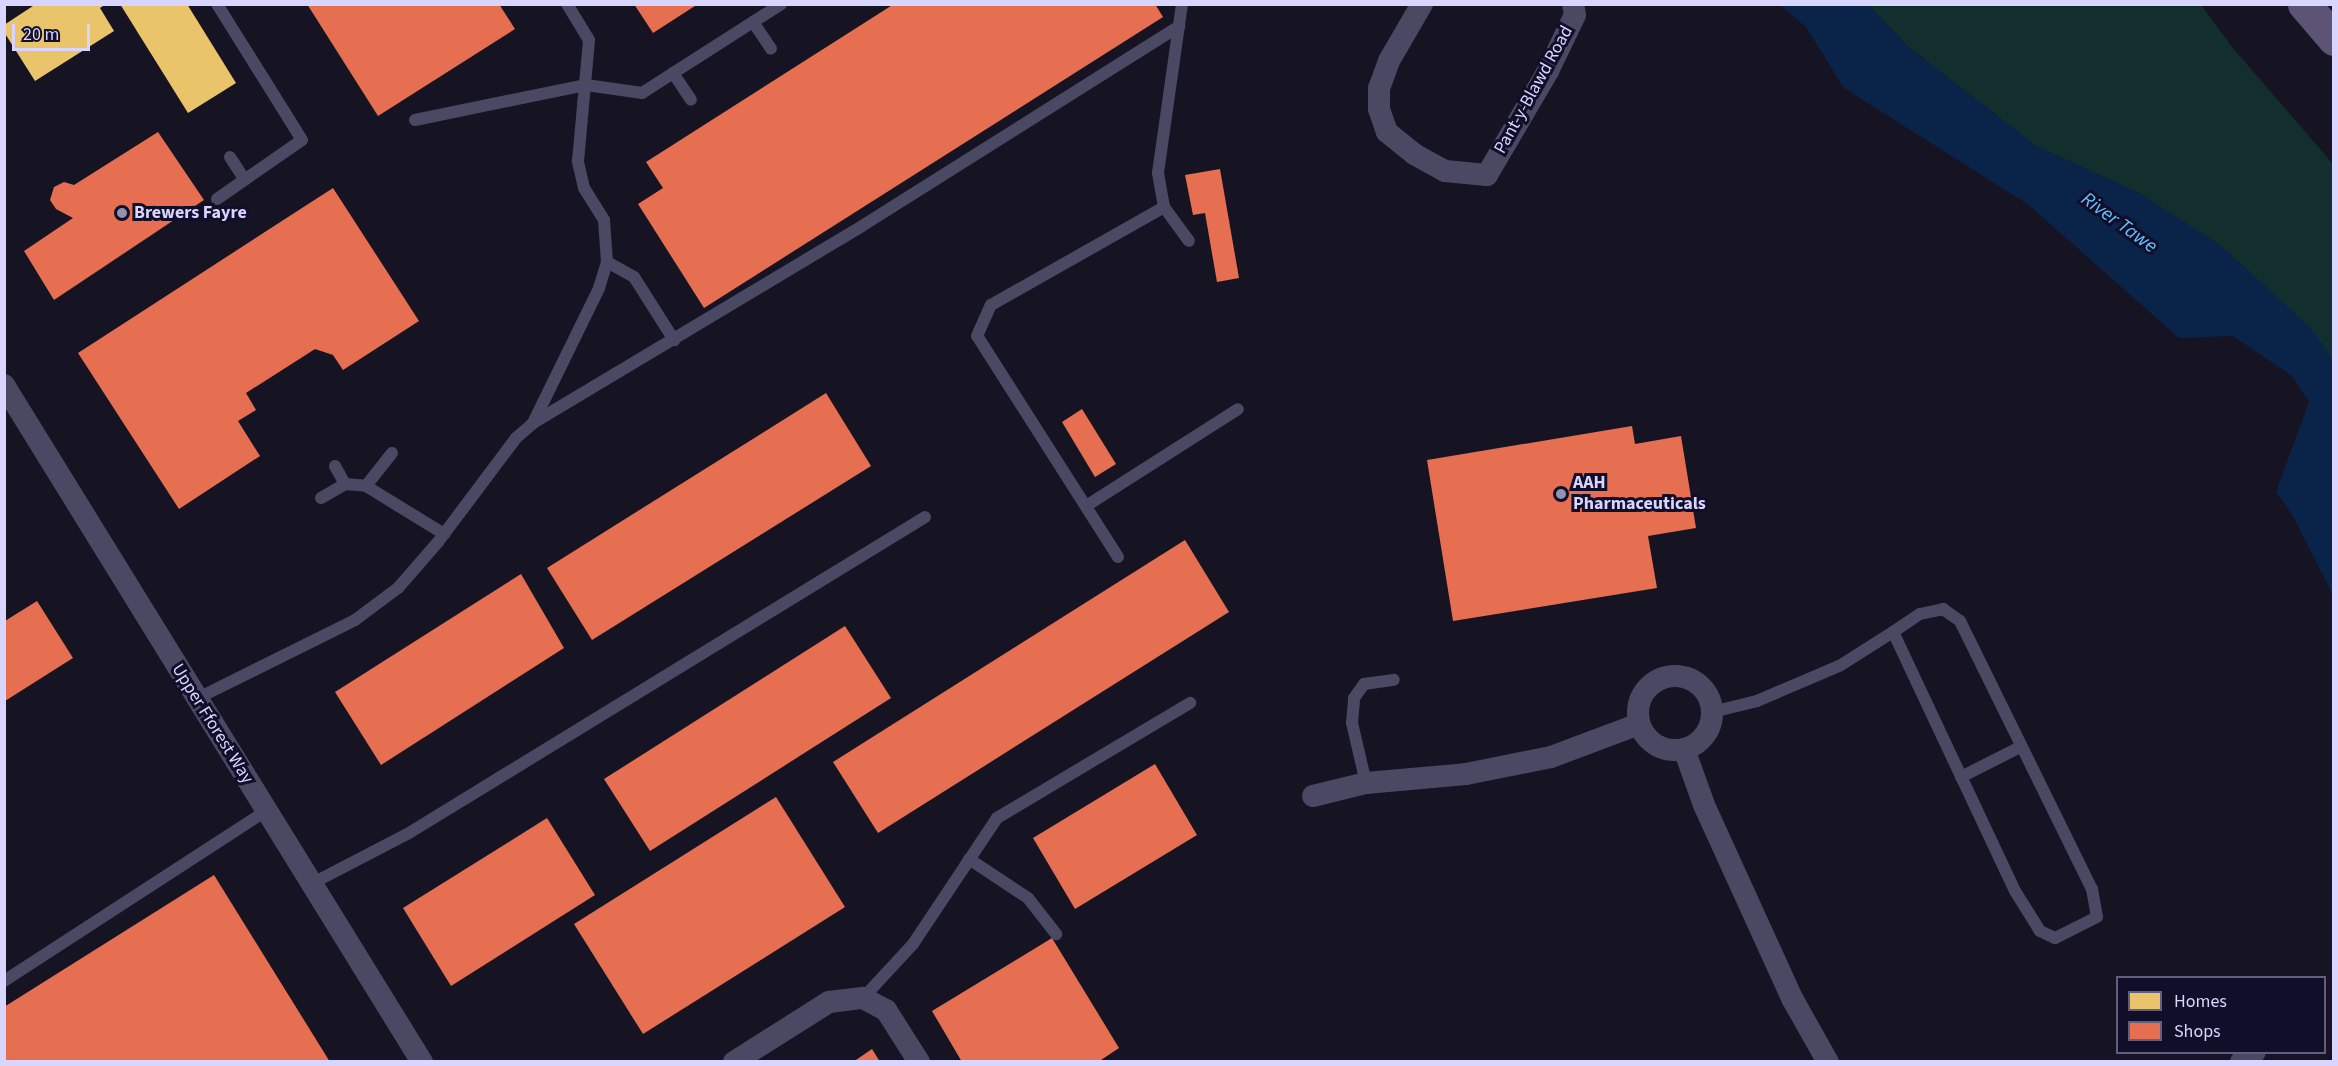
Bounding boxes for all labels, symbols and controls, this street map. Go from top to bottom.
scale bar [15,12,93,50]
text: 20 m [23,22,59,47]
street label: Pant-y-Blawd Road [1490,22,1578,158]
water label: River Tawe [2076,187,2162,259]
place label: Brewers Fayre [134,202,247,224]
marker: Brewers Fayre [115,206,129,220]
place label: AAH Pharmaceuticals [1573,473,1706,516]
marker: AAH Pharmaceuticals [1554,487,1568,501]
street label: Upper Fforest Way [166,660,258,788]
legend [2116,976,2326,1054]
text: Homes [2174,989,2227,1014]
text: Shops [2174,1019,2221,1044]

